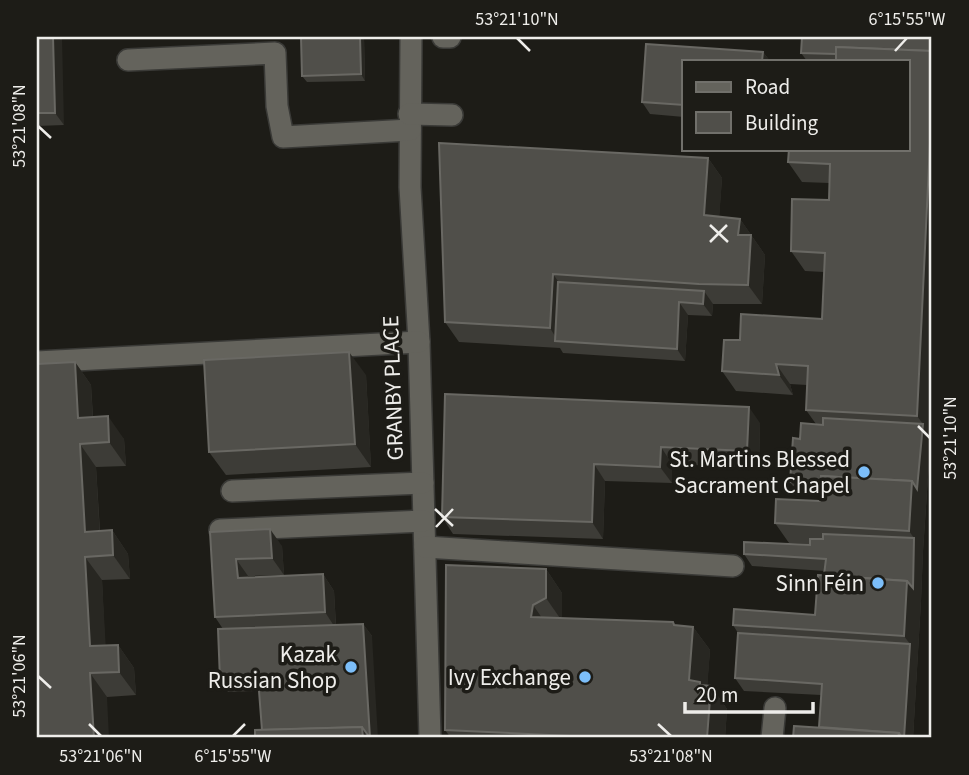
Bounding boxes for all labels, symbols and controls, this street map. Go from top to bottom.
text: 53°21'10"N [475,7,559,32]
text: 6°15'55"W [869,7,946,32]
legend [682,60,909,150]
text: Road [745,72,790,102]
text: 53°21'08"N [7,84,32,168]
text: Building [745,108,819,138]
street label: GRANBY PLACE [374,315,412,461]
text: 53°21'10"N [938,396,963,480]
place label: St. Martins Blessed Sacrament Chapel [669,443,850,502]
marker: St. Martins Blessed Sacrament Chapel [856,464,872,480]
place label: Sinn Féin [776,567,864,600]
marker: Sinn Féin [870,575,886,591]
text: 53°21'06"N [7,634,32,718]
place label: Kazak Russian Shop [208,638,338,697]
marker: Kazak Russian Shop [343,659,359,675]
place label: Ivy Exchange [448,661,571,694]
marker: Ivy Exchange [577,669,593,685]
scale bar [685,670,813,714]
text: 20 m [696,680,738,710]
text: 53°21'06"N [59,744,143,769]
text: 6°15'55"W [195,744,272,769]
text: 53°21'08"N [629,744,713,769]

